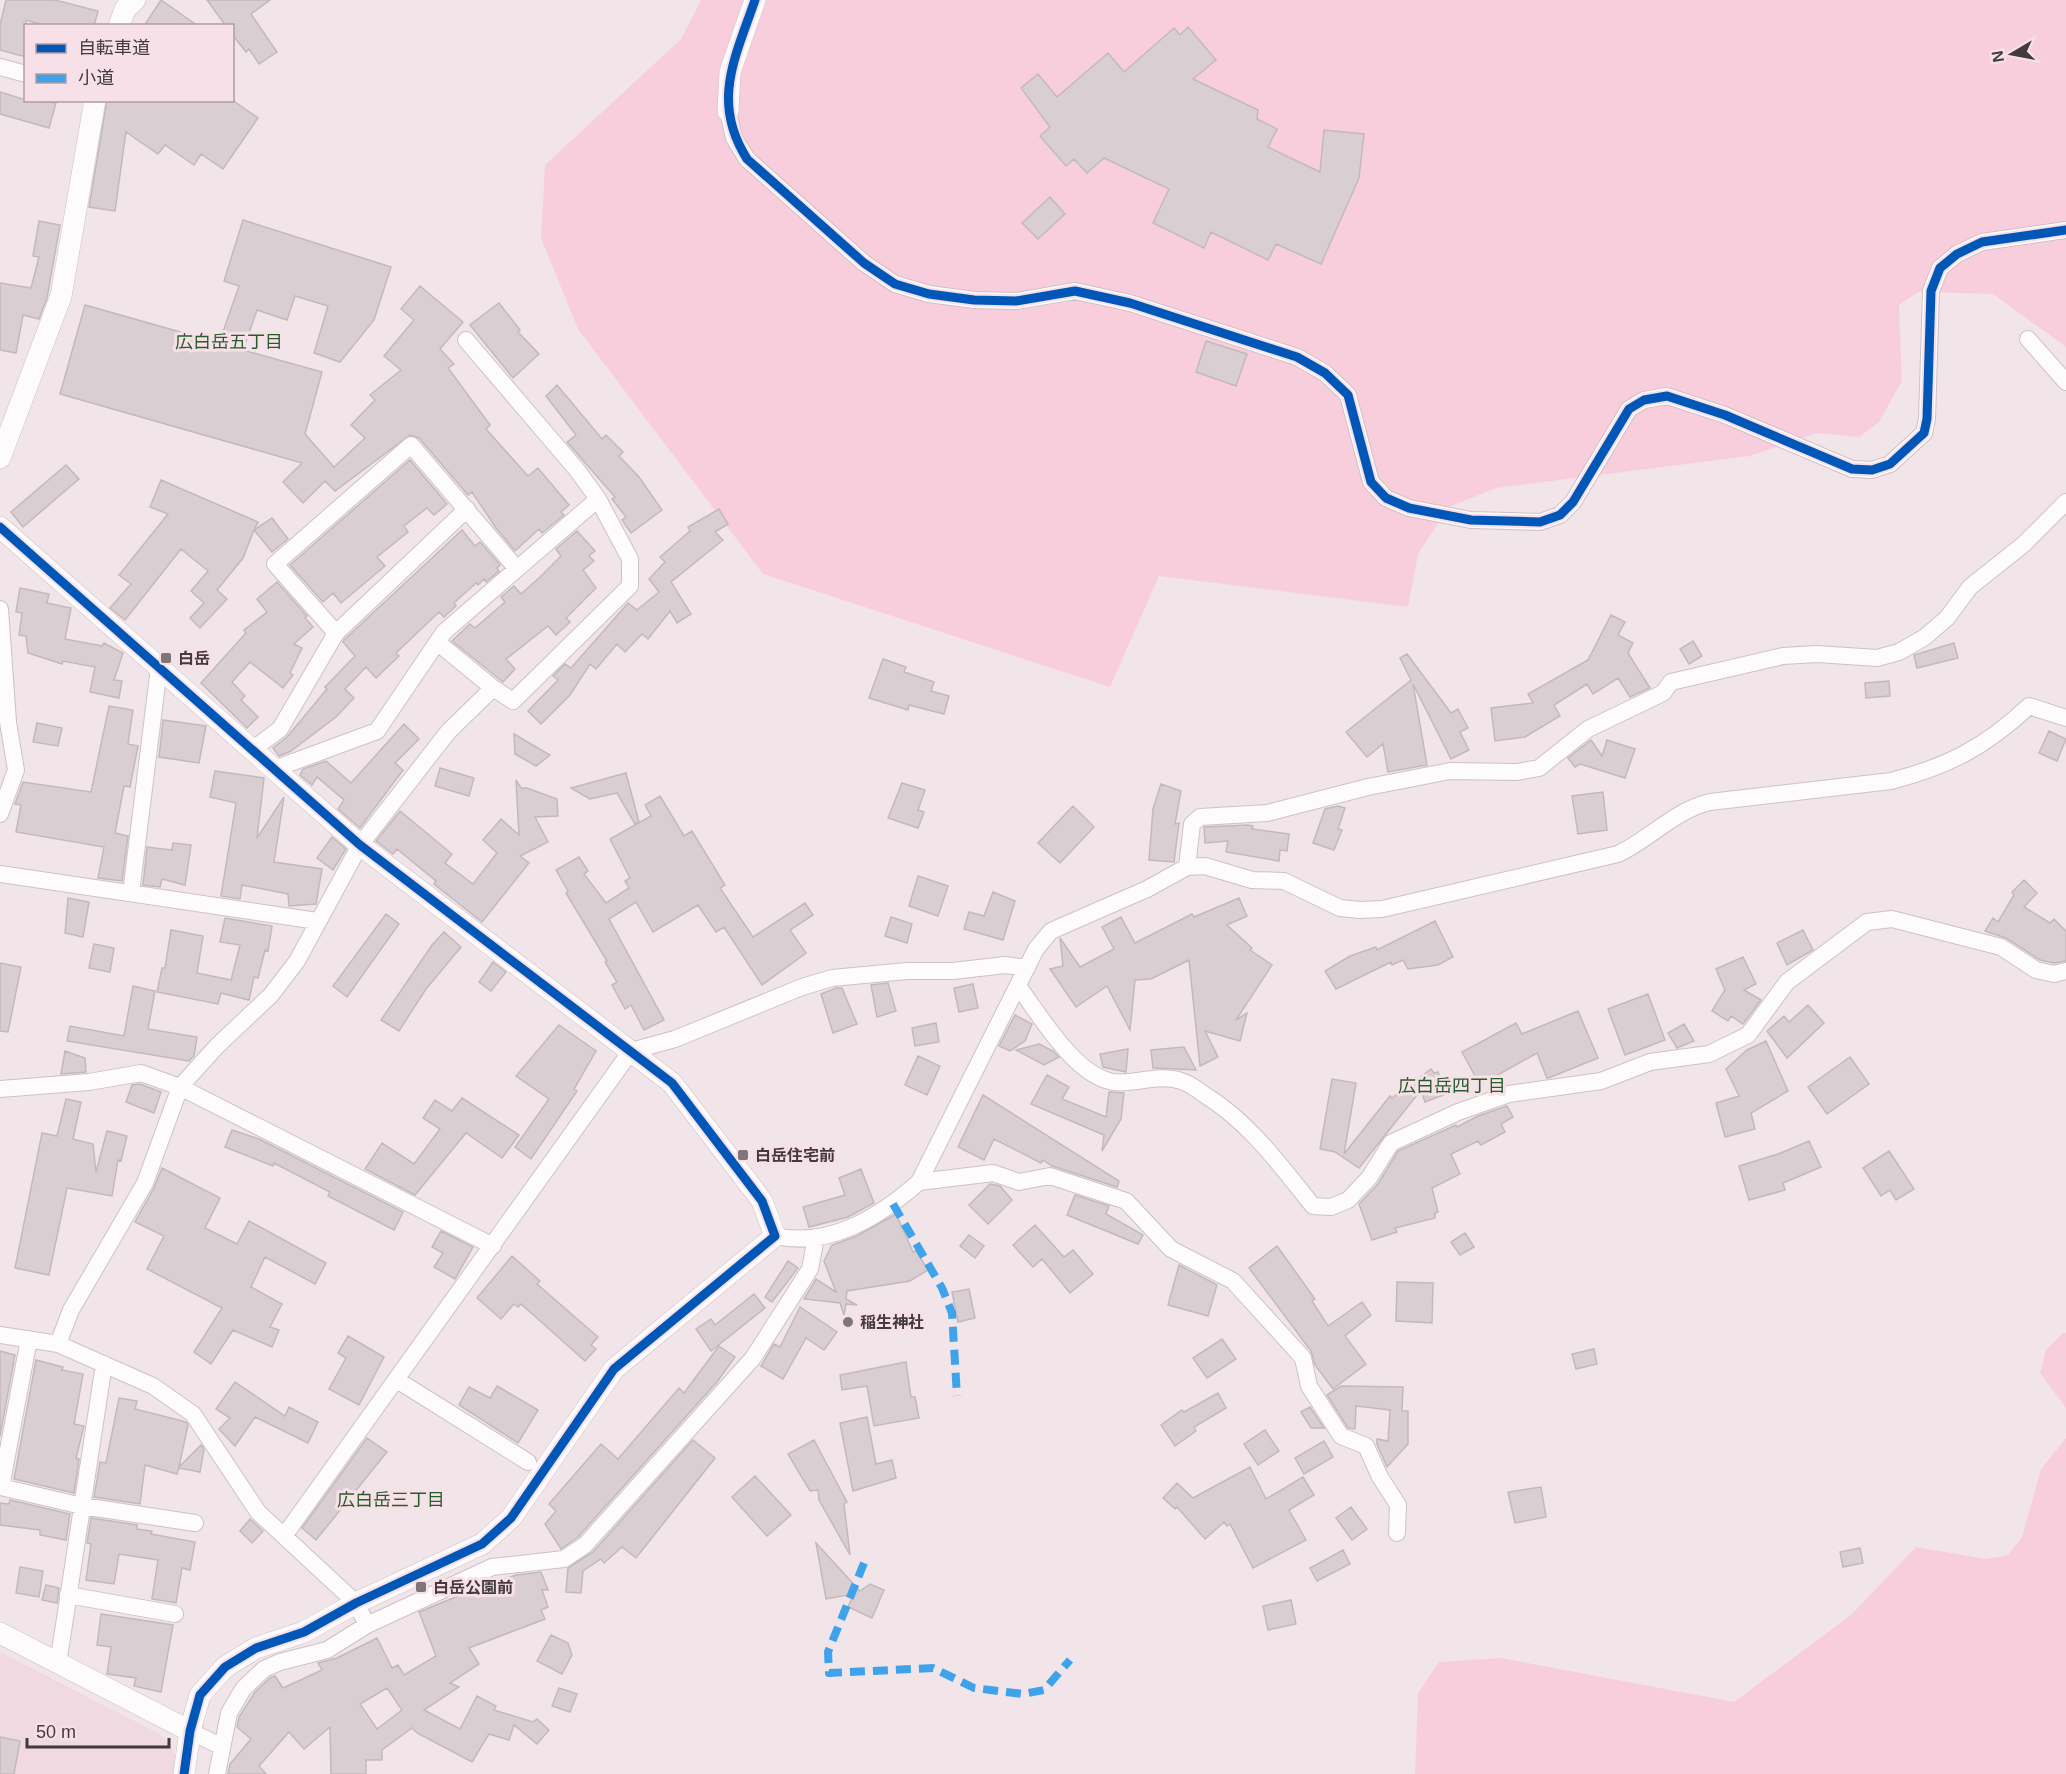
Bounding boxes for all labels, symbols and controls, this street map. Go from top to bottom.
legend [24,24,234,102]
north arrow [1982,24,2042,84]
text: 自転車道 [78,38,150,58]
text: N [1988,49,2007,64]
text: 小道 [78,68,114,88]
district label: 広白岳五丁目 [175,332,283,352]
place label: 白岳 [178,650,210,667]
marker: 白岳 [159,651,173,665]
district label: 広白岳四丁目 [1398,1076,1506,1096]
place label: 白岳住宅前 [755,1147,835,1164]
marker: 白岳住宅前 [736,1148,750,1162]
place label: 稲生神社 [860,1313,924,1331]
marker: 稲生神社 [841,1315,855,1329]
district label: 広白岳三丁目 [337,1490,445,1510]
place label: 白岳公園前 [433,1579,513,1596]
marker: 白岳公園前 [414,1580,428,1594]
scale bar [27,1711,170,1749]
text: 50 m [36,1722,76,1742]

